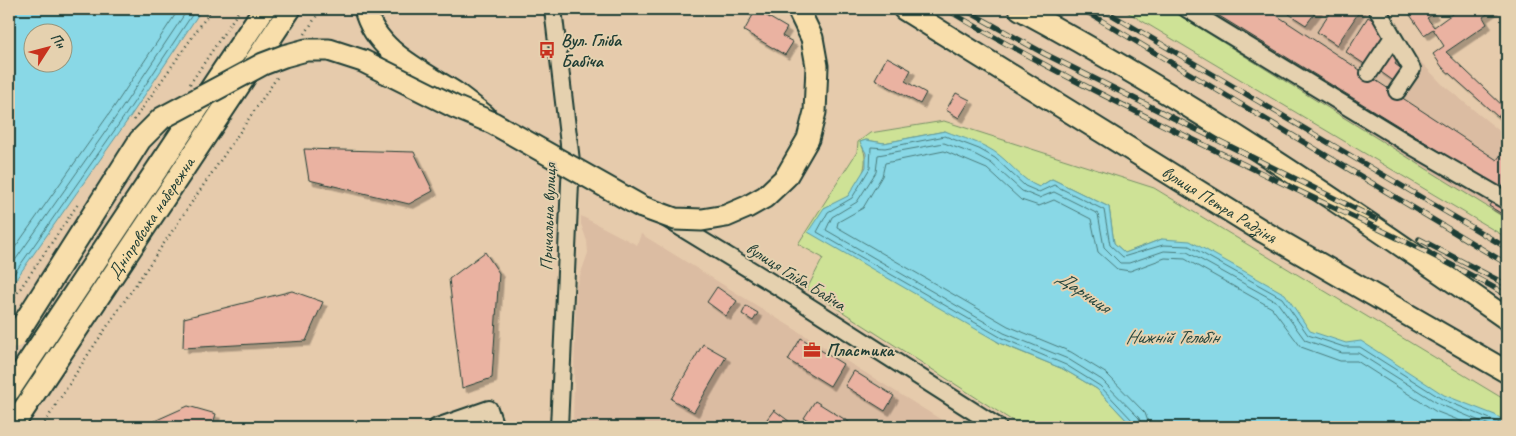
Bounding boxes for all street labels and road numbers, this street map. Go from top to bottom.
street label: Дніпровська набережна [103,152,200,283]
street label: Причальна вулиця [535,161,561,271]
street label: вулиця Петра Радзіня [1158,161,1282,249]
street label: вулиця Гліба Бабіча [742,237,851,316]

